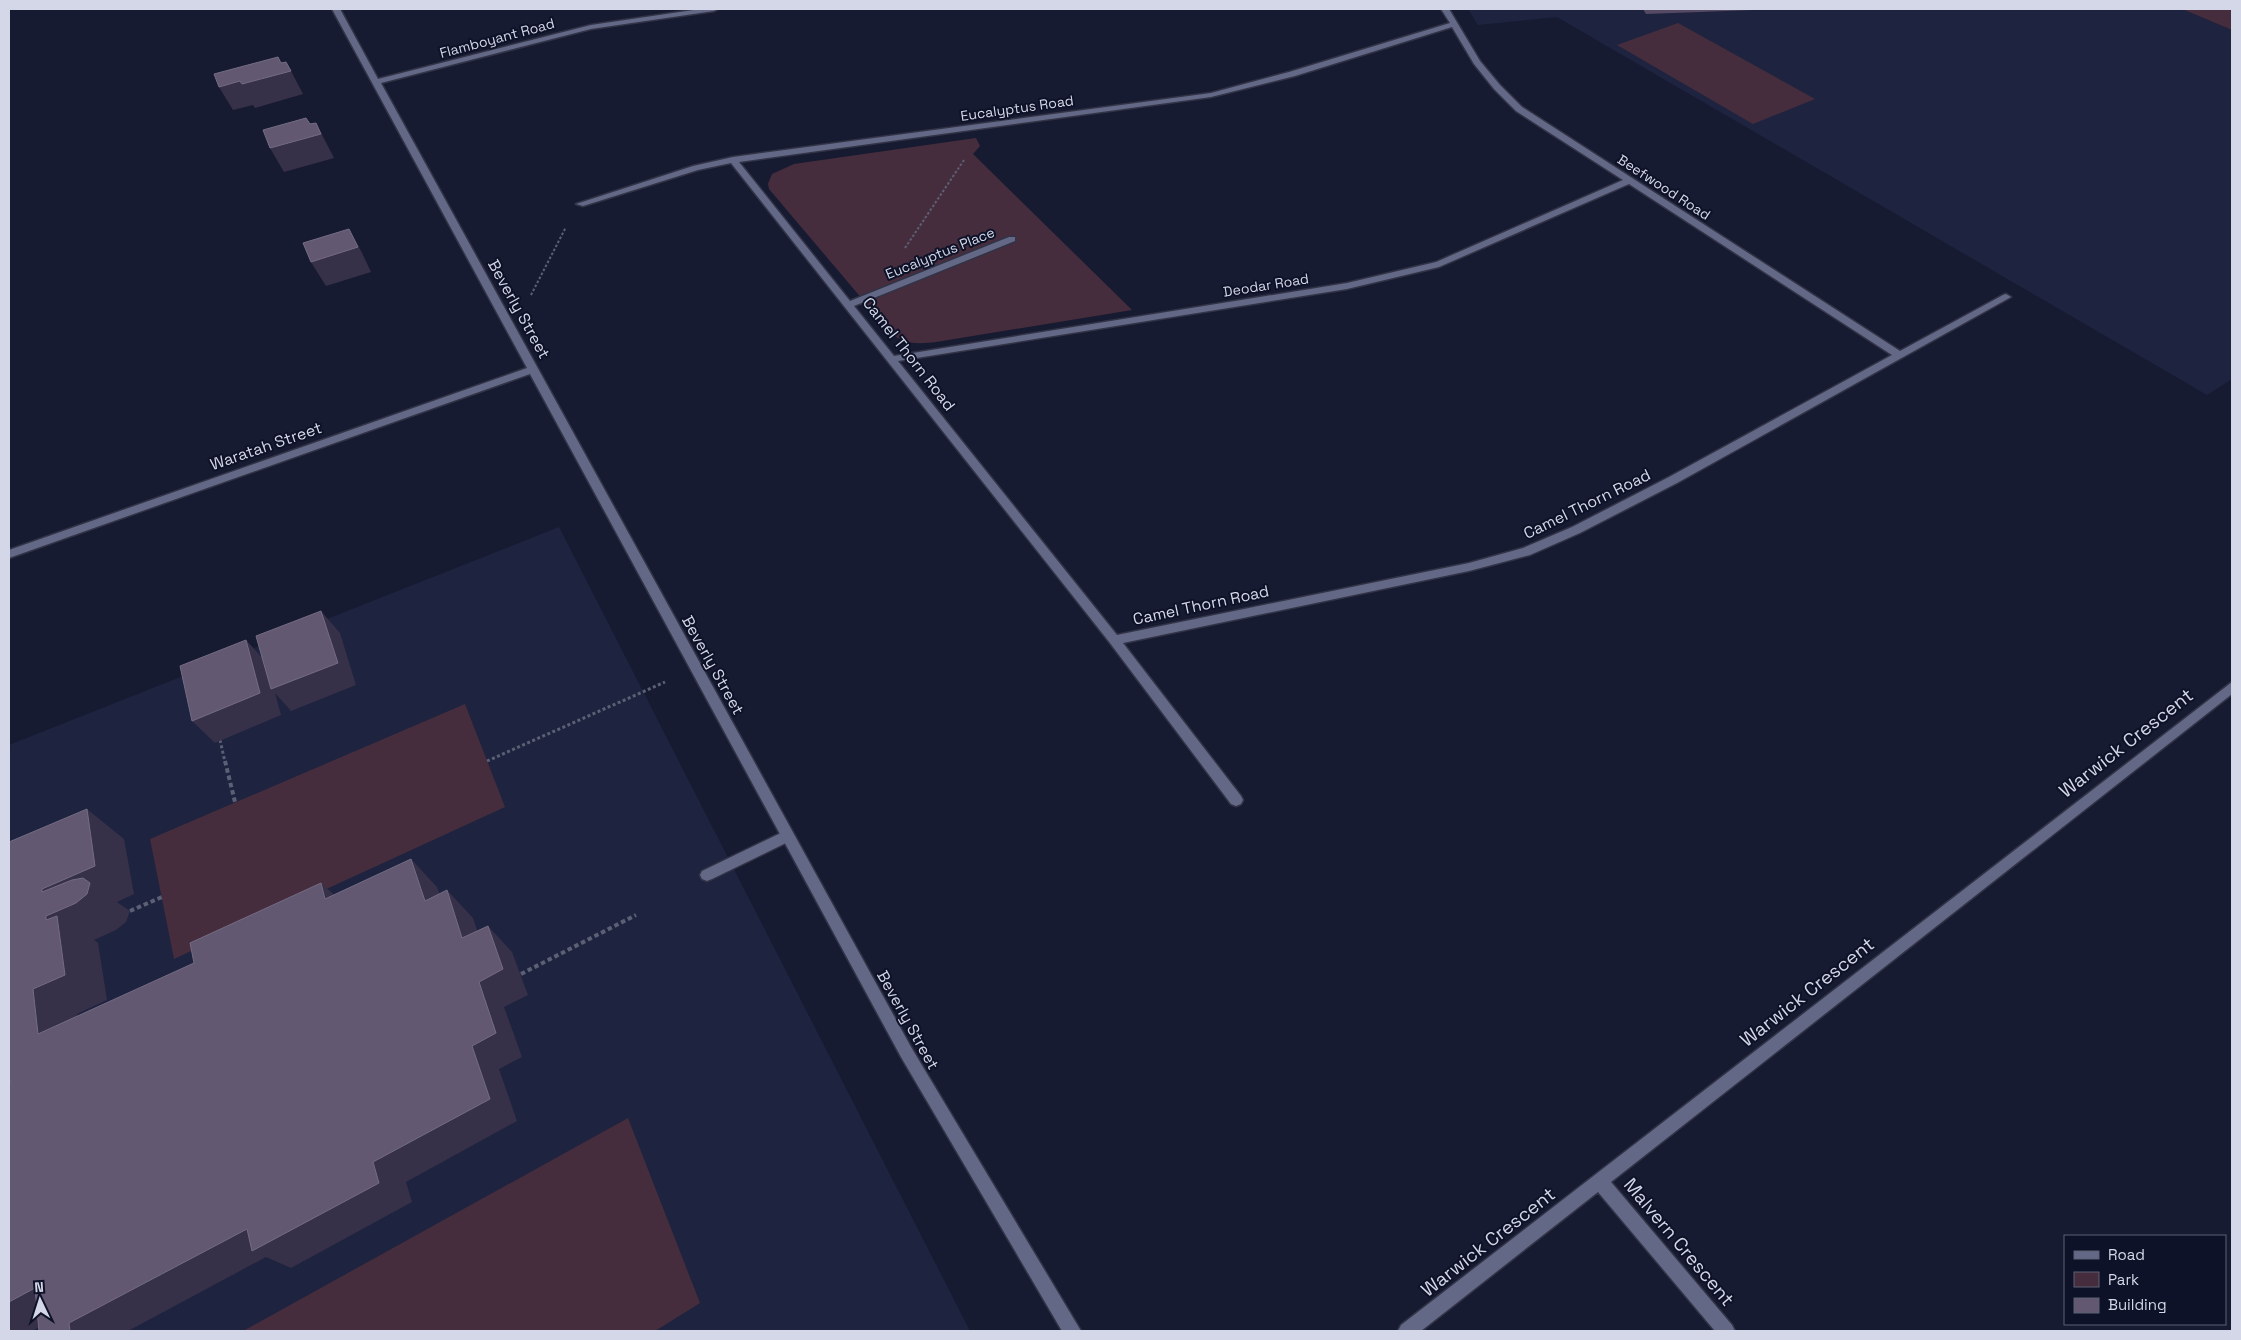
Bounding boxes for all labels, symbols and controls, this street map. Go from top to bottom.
street label: Flamboyant Road [438,14,556,62]
street label: Eucalyptus Road [959,91,1075,125]
street label: Beefwood Road [1614,150,1714,224]
street label: Eucalyptus Place [883,223,997,283]
street label: Beverly Street [483,256,555,362]
street label: Deodar Road [1222,269,1310,301]
street label: Camel Thorn Road [858,293,960,415]
street label: Waratah Street [207,417,325,475]
street label: Camel Thorn Road [1520,464,1654,544]
street label: Camel Thorn Road [1131,580,1271,630]
street label: Beverly Street [677,612,749,718]
street label: Warwick Crescent [2054,683,2198,803]
street label: Warwick Crescent [1735,932,1879,1052]
street label: Beverly Street [872,967,944,1073]
street label: Malvern Crescent [1618,1173,1740,1311]
street label: Warwick Crescent [1416,1182,1560,1302]
legend [2064,1235,2226,1325]
text: Road [2108,1245,2145,1264]
text: Park [2108,1270,2139,1289]
north arrow [15,1275,65,1325]
text: N [34,1278,44,1296]
text: Building [2108,1295,2167,1314]

